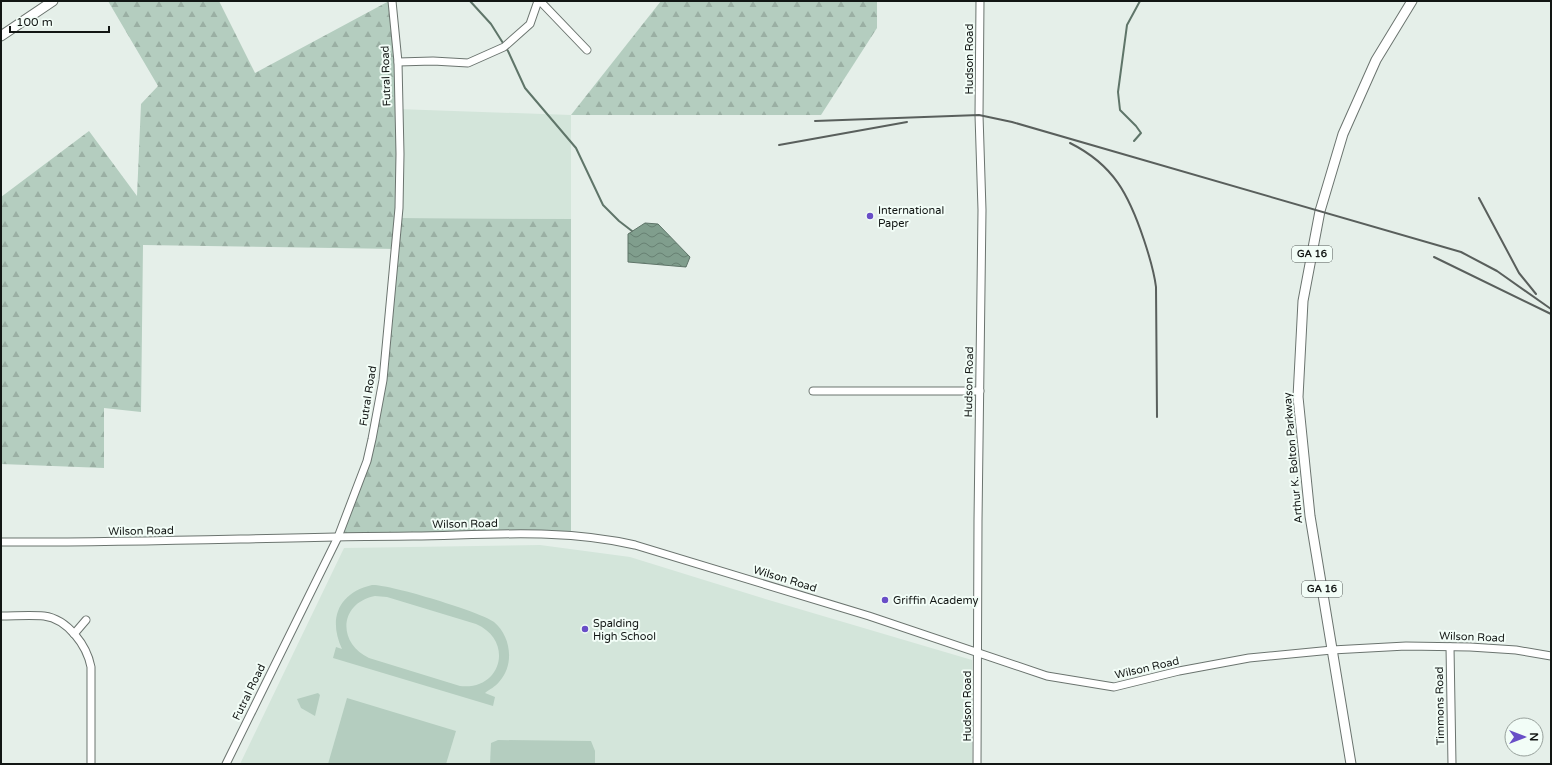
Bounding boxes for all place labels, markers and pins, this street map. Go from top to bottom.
place label: International Paper [878,204,944,230]
marker: International Paper [865,211,875,221]
place label: Griffin Academy [893,594,978,607]
marker: Griffin Academy [880,595,890,605]
place label: Spalding High School [593,617,656,643]
marker: Spalding High School [580,624,590,634]

